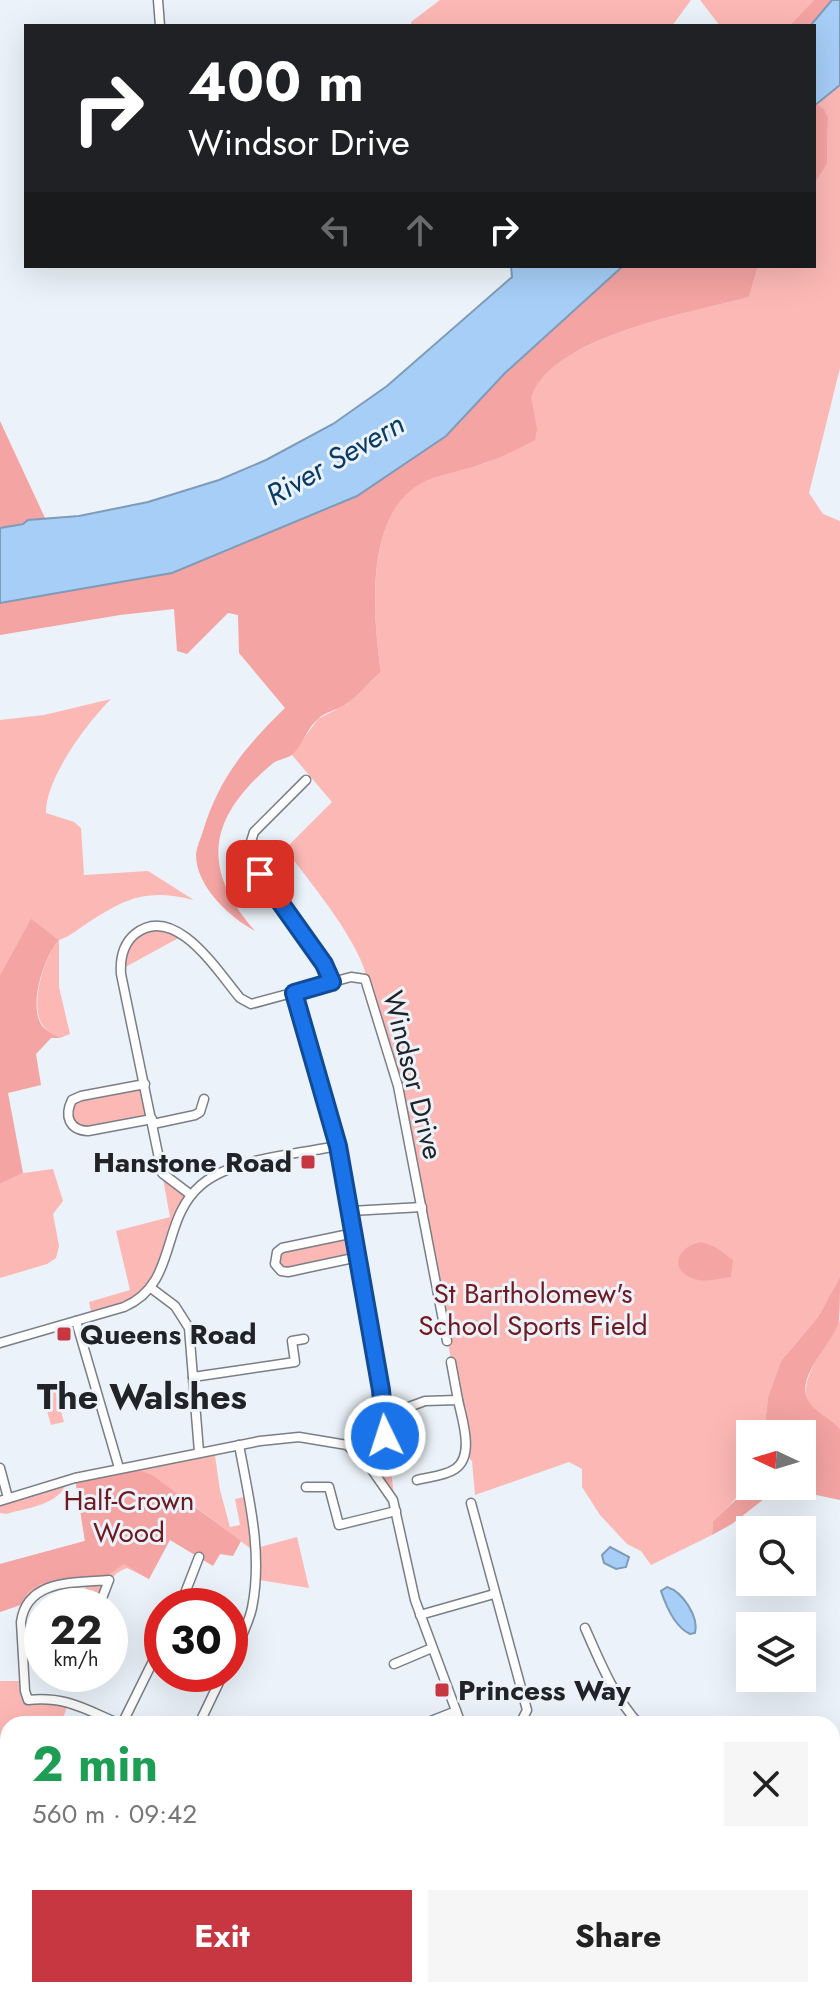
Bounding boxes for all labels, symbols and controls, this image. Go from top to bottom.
text: 400 m [188,41,364,122]
icon: right [56,56,160,160]
text: Windsor Drive [188,116,410,168]
icon: left [314,208,358,252]
icon: ahead [398,208,442,252]
icon: right [482,208,526,252]
water label: River Severn [258,402,412,516]
pin [226,840,294,908]
icon: arrive [238,852,282,896]
street label: Windsor Drive [372,986,454,1164]
place label: Hanstone Road [93,1142,292,1183]
marker: Hanstone Road [299,1153,317,1171]
park label: St Bartholomew's School Sports Field [418,1273,648,1346]
place label: Queens Road [80,1314,257,1355]
marker: Queens Road [55,1325,73,1343]
district label: The Walshes [37,1370,247,1422]
position arrow [343,1394,427,1478]
north arrow [736,1420,816,1500]
map controls [736,1420,816,1692]
park label: Half-Crown Wood [64,1480,194,1553]
button: search [736,1516,816,1596]
speed limit sign: 30 [144,1588,248,1692]
text: 22 [50,1601,102,1659]
button: layers [736,1612,816,1692]
text: km/h [53,1645,99,1674]
place label: Princess Way [458,1670,631,1711]
marker: Princess Way [433,1681,451,1699]
text: 2 min [32,1730,158,1799]
button: close [724,1742,808,1826]
text: 560 m · 09:42 [32,1795,197,1833]
button: Exit [32,1890,412,1982]
button: Share [428,1890,808,1982]

